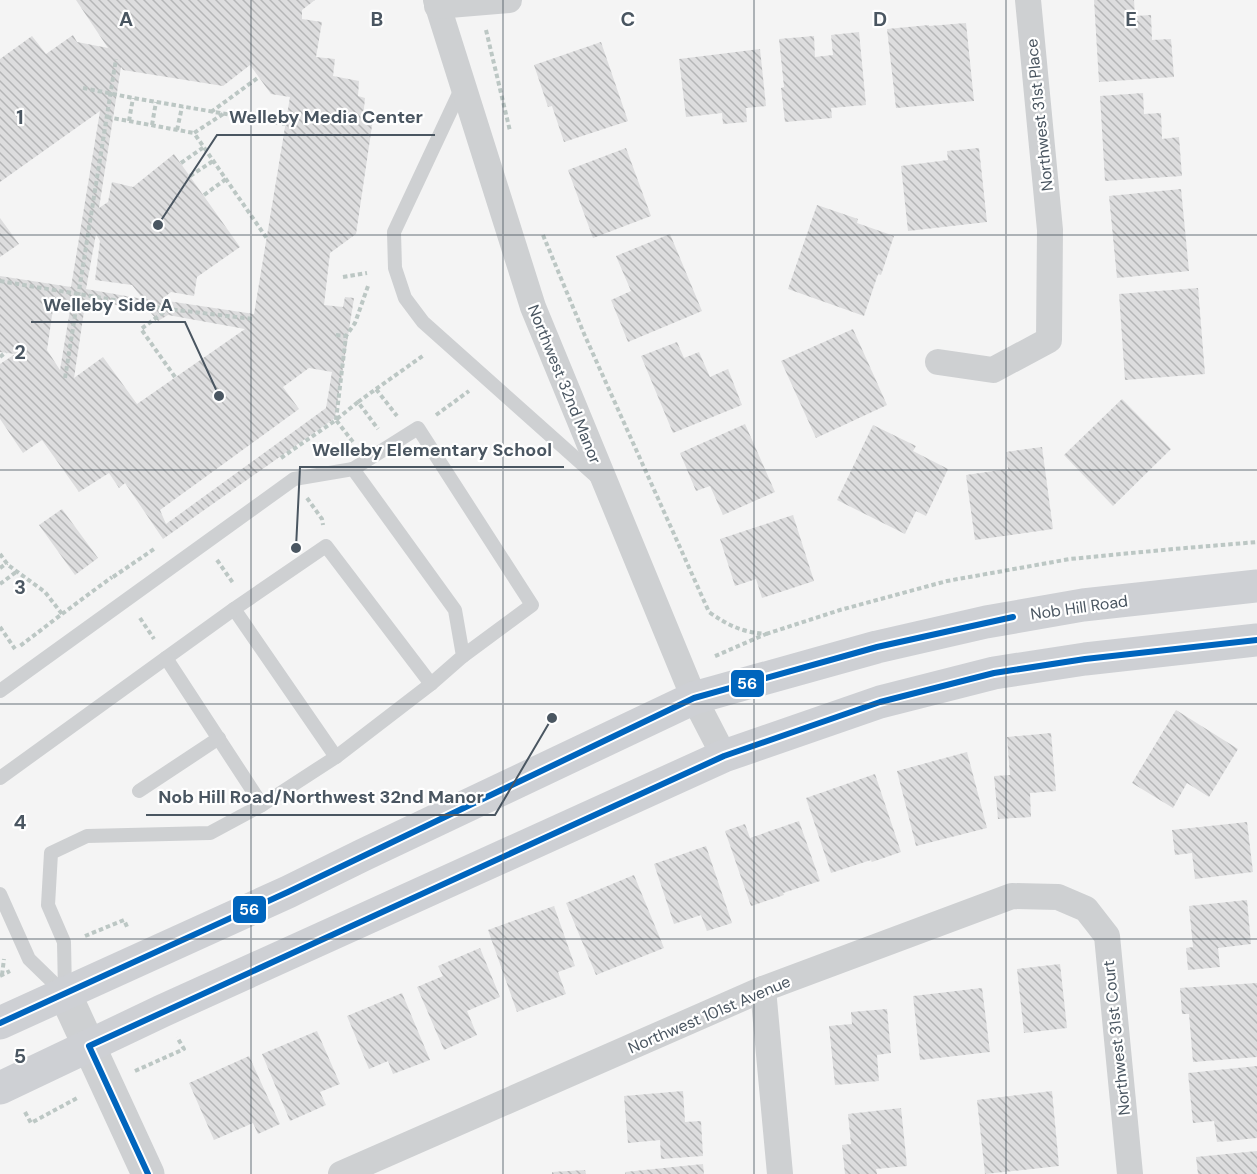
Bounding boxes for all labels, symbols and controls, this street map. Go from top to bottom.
text: A [119,6,133,32]
text: B [371,6,383,32]
text: C [621,6,635,32]
text: D [873,6,887,32]
text: E [1125,6,1137,32]
street label: Northwest 31st Place [1021,38,1058,192]
callout: Welleby Media Center [217,99,435,135]
text: 1 [16,104,24,130]
text: Welleby Media Center [229,105,423,129]
callout: Welleby Side A [31,286,185,322]
text: Welleby Side A [43,293,173,317]
street label: Northwest 32nd Manor [523,301,606,467]
text: 2 [14,339,26,365]
callout: Welleby Elementary School [300,431,564,467]
text: Welleby Elementary School [312,438,552,462]
text: 3 [14,574,26,600]
street label: Nob Hill Road [1029,590,1129,625]
line badge: 56 [730,669,765,698]
text: 56 [737,673,757,694]
callout: Nob Hill Road/Northwest 32nd Manor [146,779,495,815]
text: Nob Hill Road/Northwest 32nd Manor [158,785,484,809]
text: 4 [14,809,27,835]
line badge: 56 [232,895,267,924]
text: 56 [239,899,259,920]
street label: Northwest 31st Court [1098,959,1135,1117]
street label: Northwest 101st Avenue [625,971,794,1058]
text: 5 [14,1043,26,1069]

